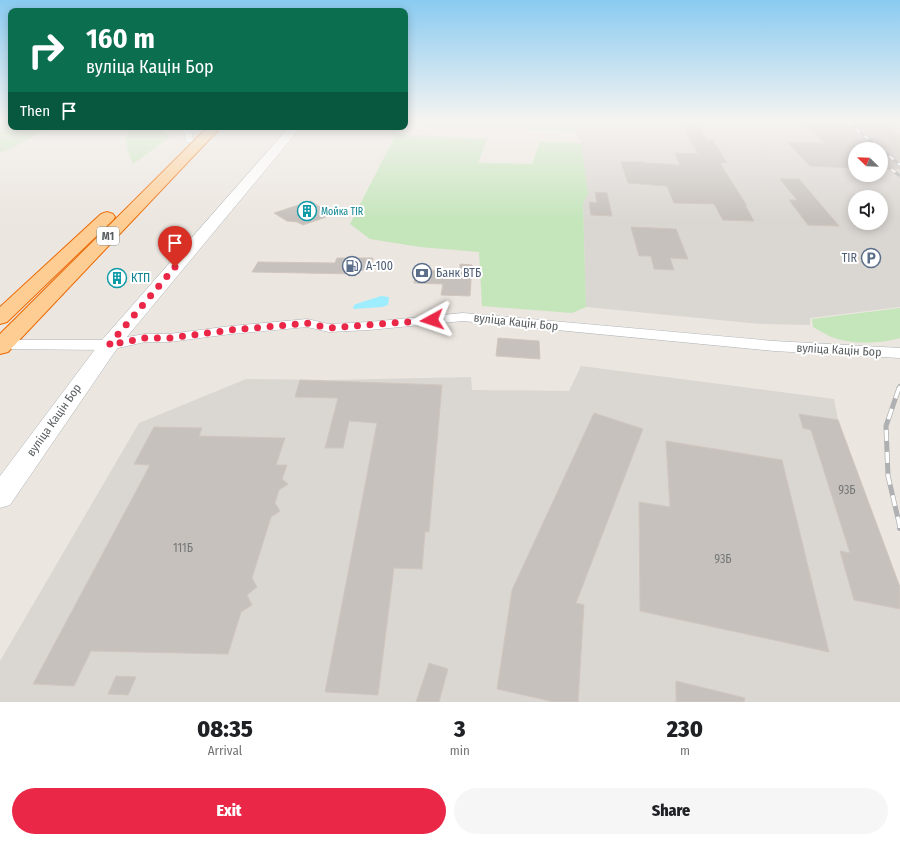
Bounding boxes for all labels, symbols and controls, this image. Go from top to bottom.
text: 160 m [86,22,155,55]
icon: right [20,24,72,76]
text: вуліца Кацін Бор [86,56,214,78]
icon: arrive [58,100,80,122]
text: Then [20,102,50,120]
north arrow [848,142,888,182]
map controls [848,142,888,230]
button: sound [848,190,888,230]
building icon: Мойка TIR [296,200,318,222]
place label: Мойка TIR [321,206,364,218]
pin [158,226,192,267]
road number: М1 [97,227,119,245]
icon: arrive [164,232,186,254]
parking icon: TIR [860,247,882,269]
place label: TIR [842,251,857,265]
fuel station icon: А-100 [341,255,363,277]
place label: А-100 [366,259,393,273]
bank icon: Банк ВТБ [411,262,433,284]
place label: Банк ВТБ [436,266,481,280]
building icon: КТП [106,267,128,289]
place label: КТП [131,271,150,285]
position arrow [411,299,453,341]
street label: вуліца Кацін Бор [473,311,559,333]
street label: вуліца Кацін Бор [796,341,882,359]
street label: вуліца Кацін Бор [24,381,84,459]
house number: 93Б [838,483,856,497]
house number: 111Б [173,541,193,555]
house number: 93Б [714,552,732,566]
text: 08:35 [197,715,253,743]
text: 3 [454,715,466,743]
text: 230 [667,715,703,743]
text: Arrival [208,743,242,758]
text: min [450,743,470,758]
text: m [680,743,690,758]
button: Exit [12,788,446,834]
button: Share [454,788,888,834]

